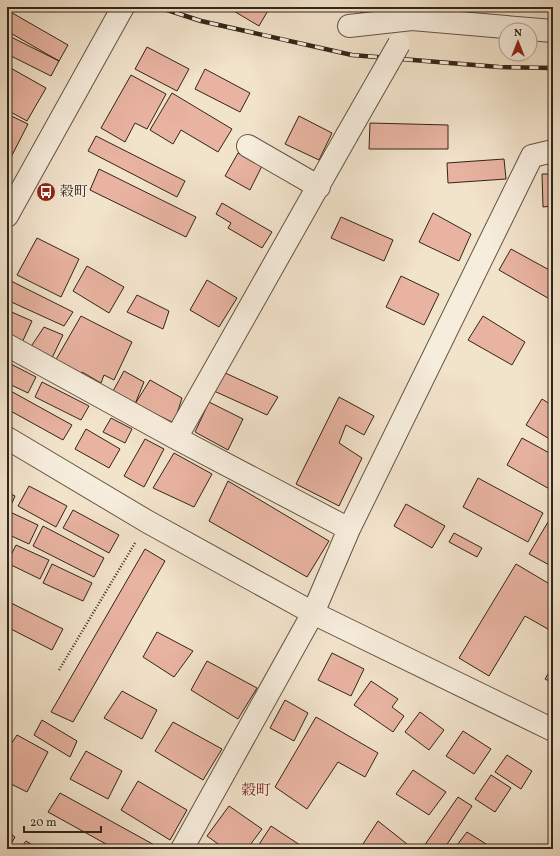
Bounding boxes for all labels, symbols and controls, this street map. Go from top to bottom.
north arrow [498,22,538,62]
text: N [514,26,522,41]
bus stop icon: 穀町 [35,181,57,203]
place label: 穀町 [60,183,88,202]
district label: 穀町 [241,781,271,802]
scale bar [24,808,101,834]
text: 20 m [30,815,57,831]

